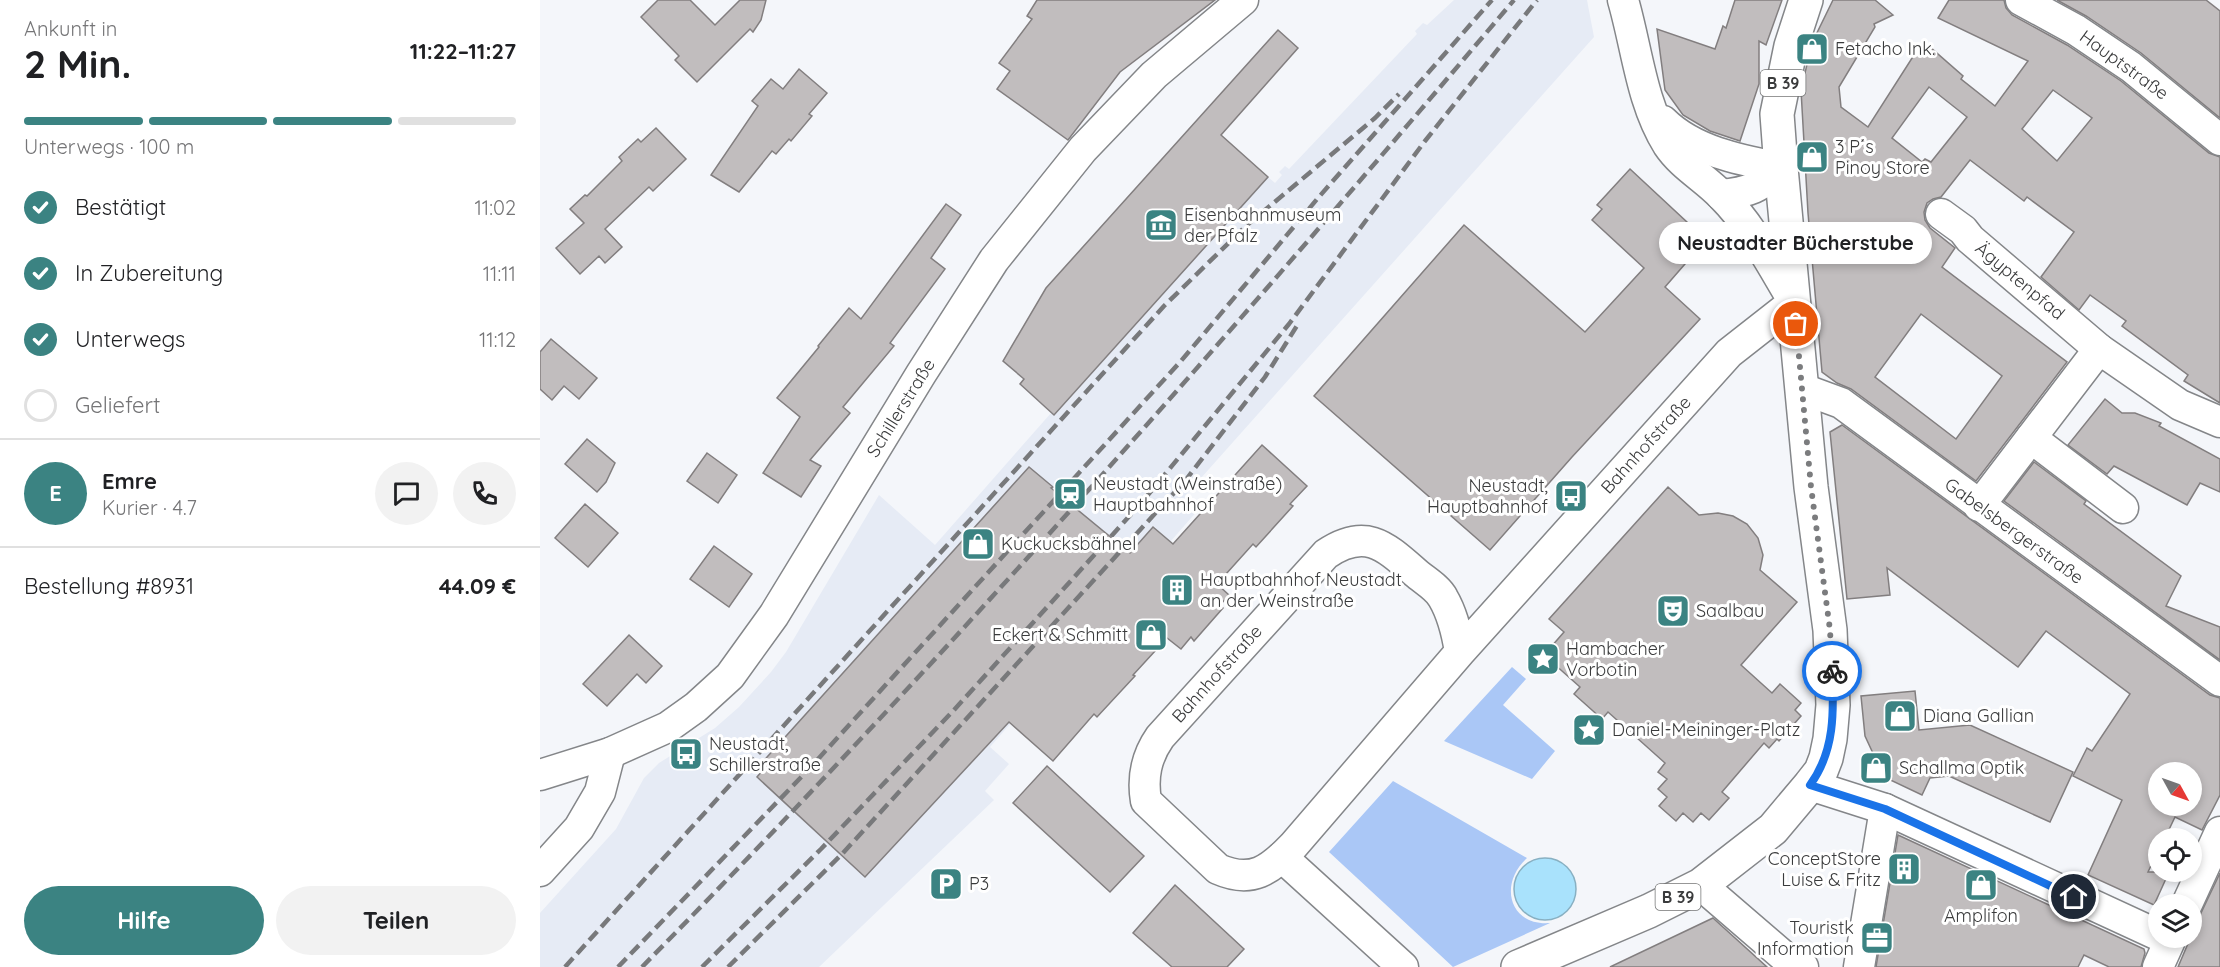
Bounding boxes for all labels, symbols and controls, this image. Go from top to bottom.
text: Ankunft in [24,16,117,41]
street label: Hauptstraße [2075,25,2173,105]
shop icon: Fetacho Ink. [1794,31,1830,67]
text: 11:22–11:27 [410,37,516,65]
place label: Fetacho Ink. [1835,37,1935,60]
text: 2 Min. [24,39,131,88]
road number: B 39 [1760,70,1806,96]
text: Unterwegs · 100 m [24,134,194,159]
place label: 3 P´s Pinoy Store [1835,135,1930,179]
shop icon: 3 P´s Pinoy Store [1794,139,1830,175]
icon: check [24,191,57,224]
text: Bestätigt [75,193,166,221]
text: 11:02 [474,195,516,220]
place label: Eisenbahnmuseum der Pfalz [1184,203,1341,247]
museum icon: Eisenbahnmuseum der Pfalz [1143,207,1179,243]
callout: Neustadter Bücherstube [1660,222,1932,264]
text: Neustadter Bücherstube [1677,230,1914,255]
street label: Ägyptenpfad [1971,237,2070,325]
icon: check [24,257,57,290]
text: In Zubereitung [75,259,223,287]
text: 11:11 [483,261,516,286]
pin [1770,298,1821,349]
icon: bag [1779,307,1812,340]
icon: check [24,323,57,356]
text: Unterwegs [75,325,185,353]
text: 11:12 [479,327,516,352]
street label: Schillerstraße [861,354,940,461]
text: Geliefert [75,391,160,419]
street label: Bahnhofstraße [1596,391,1696,498]
button: chat [375,462,438,525]
button: phone [453,462,516,525]
text: Emre [102,467,157,495]
place label: Neustadt (Weinstraße) Hauptbahnhof [1093,472,1282,516]
street label: Gabelsbergerstraße [1940,472,2088,589]
place label: Neustadt, Hauptbahnhof [1427,474,1549,518]
station icon: Neustadt (Weinstraße) Hauptbahnhof [1052,476,1088,512]
bus stop icon: Neustadt, Hauptbahnhof [1553,478,1589,514]
text: E [49,479,62,507]
text: Kurier · 4.7 [102,495,197,520]
shop icon: Kuckucksbähnel [960,526,996,562]
place label: Kuckucksbähnel [1001,532,1136,555]
place label: Hauptbahnhof Neustadt an der Weinstraße [1200,568,1402,612]
text: Bestellung #8931 [24,572,194,600]
text: 44.09 € [439,572,516,600]
building icon: Hauptbahnhof Neustadt an der Weinstraße [1159,572,1195,608]
theatre icon: Saalbau [1655,593,1691,629]
place label: Saalbau [1696,599,1764,622]
shop icon: Eckert & Schmitt [1133,617,1169,653]
street label: Bahnhofstraße [1167,620,1267,727]
place label: Eckert & Schmitt [992,623,1128,646]
place label: Hambacher Vorbotin [1566,637,1665,681]
place icon: Hambacher Vorbotin [1525,641,1561,677]
courier [1802,641,1862,701]
icon: bike [1816,655,1849,688]
shop icon: Diana Gallian [1882,698,1918,734]
place label: Diana Gallian [1923,704,2034,727]
place icon: Daniel-Meininger-Platz [1571,712,1607,748]
place label: Daniel-Meininger-Platz [1612,718,1801,741]
place label: Neustadt, Schillerstraße [709,732,821,776]
bus stop icon: Neustadt, Schillerstraße [668,736,704,772]
shop icon: Schallma Optik [1858,750,1894,786]
place label: Schallma Optik [1899,756,2024,779]
north arrow [2148,762,2202,816]
map controls [2148,762,2202,948]
button: locate [2148,828,2202,882]
place label: ConceptStore Luise & Fritz [1768,847,1881,891]
building icon: ConceptStore Luise & Fritz [1886,851,1922,887]
parking icon: P3 [928,866,964,902]
shop icon: Amplifon [1963,867,1999,903]
pin [2048,871,2099,922]
place label: P3 [969,872,989,895]
icon: home [2057,880,2090,913]
road number: B 39 [1656,884,1700,910]
button: Hilfe [24,886,264,955]
button: Teilen [276,886,516,955]
button: layers [2148,894,2202,948]
place label: Amplifon [1944,904,2018,927]
place label: Touristk Information [1757,916,1854,960]
office icon: Touristk Information [1859,920,1895,956]

